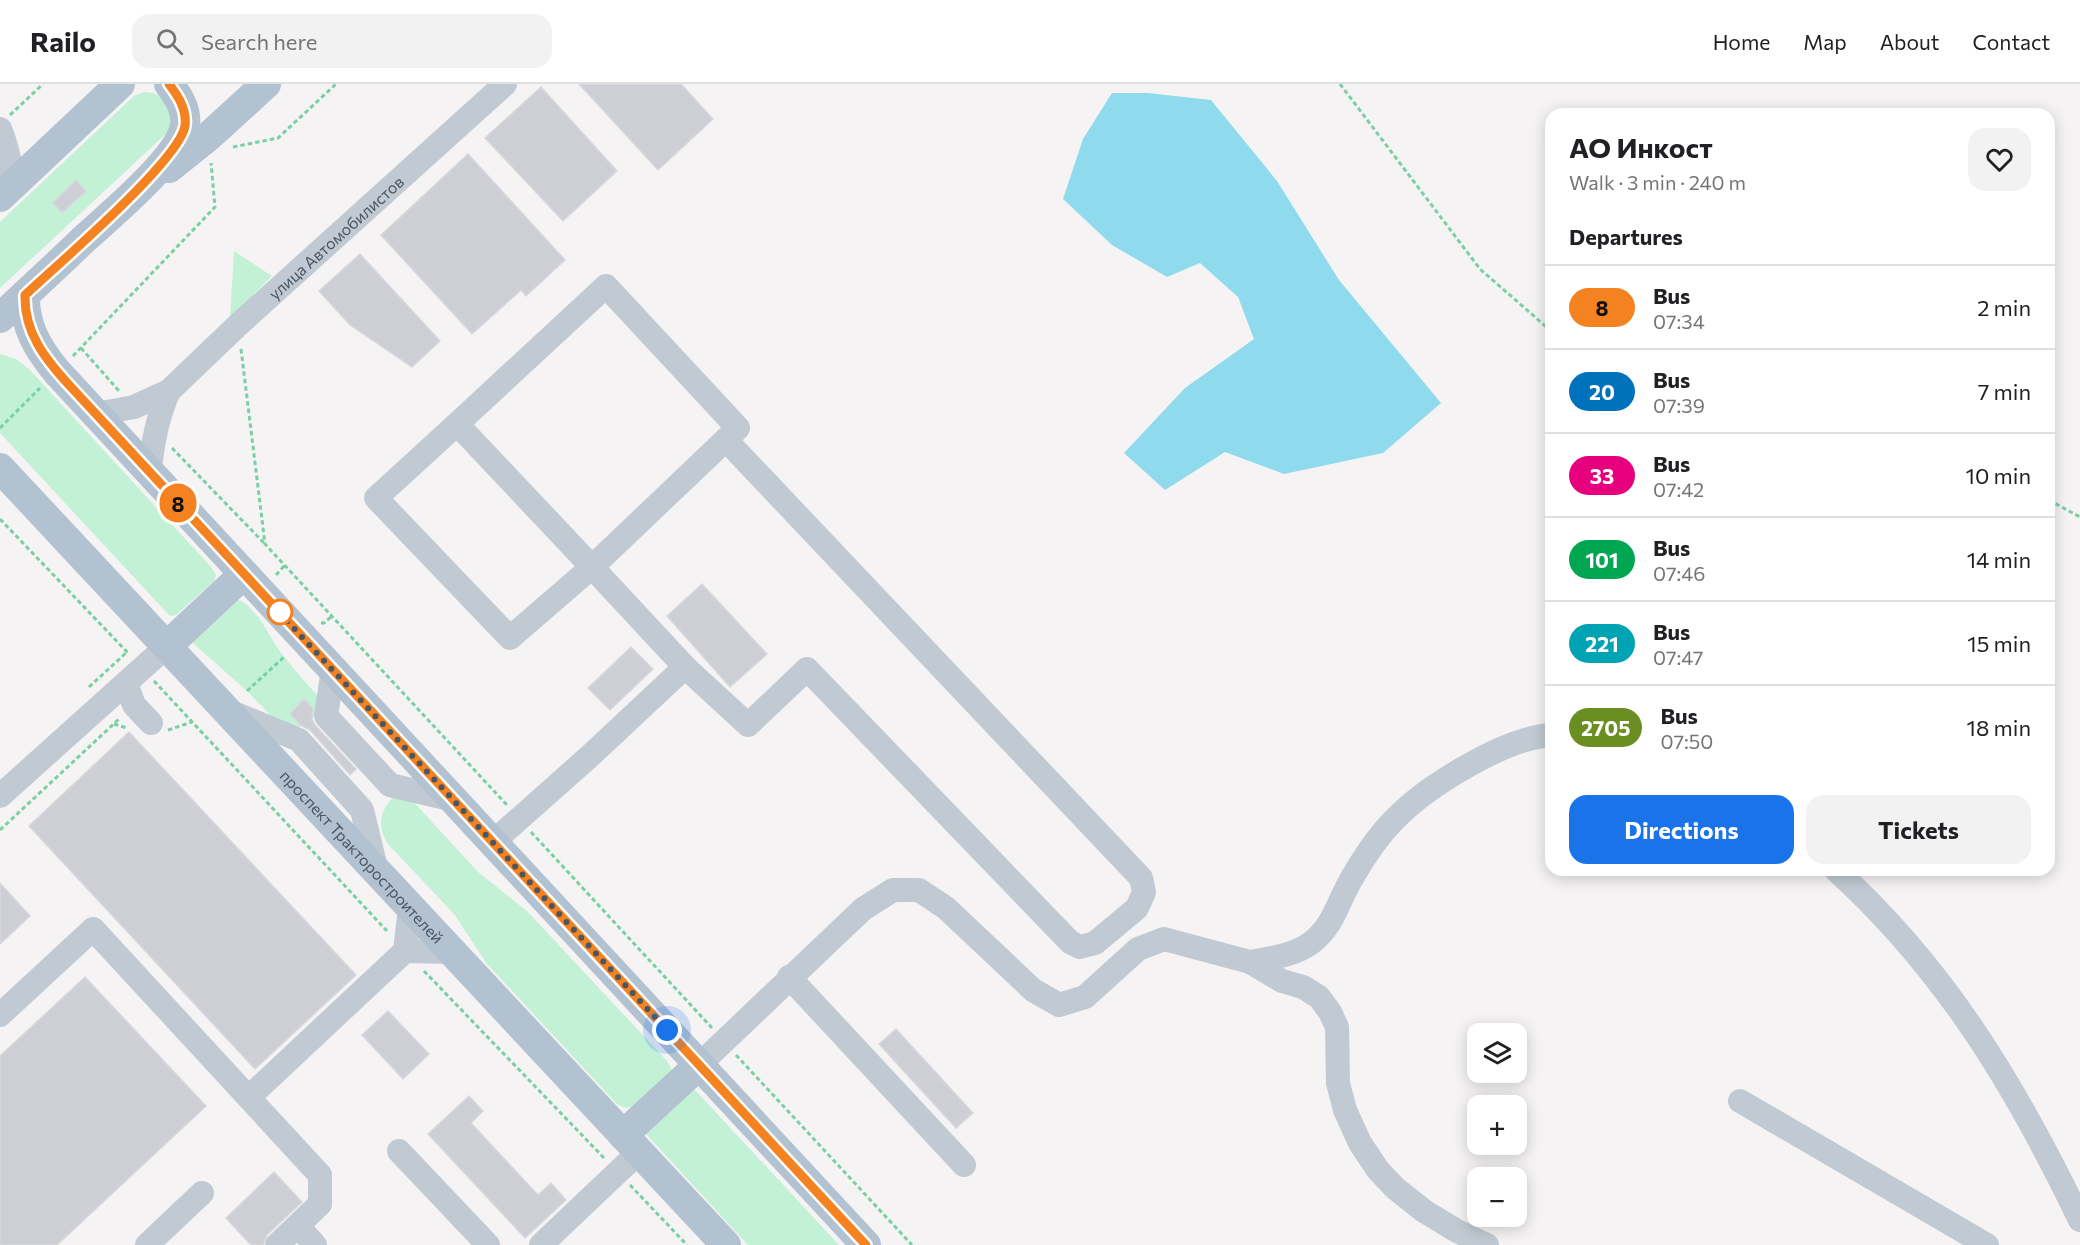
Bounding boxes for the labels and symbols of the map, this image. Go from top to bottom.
street label: улица Автомобилистов [264,171,407,303]
line badge: 8 [158,484,198,522]
unlabelled marker [267,599,293,625]
street label: проспект Тракторостроителей [277,765,448,947]
your location [652,1015,682,1045]

